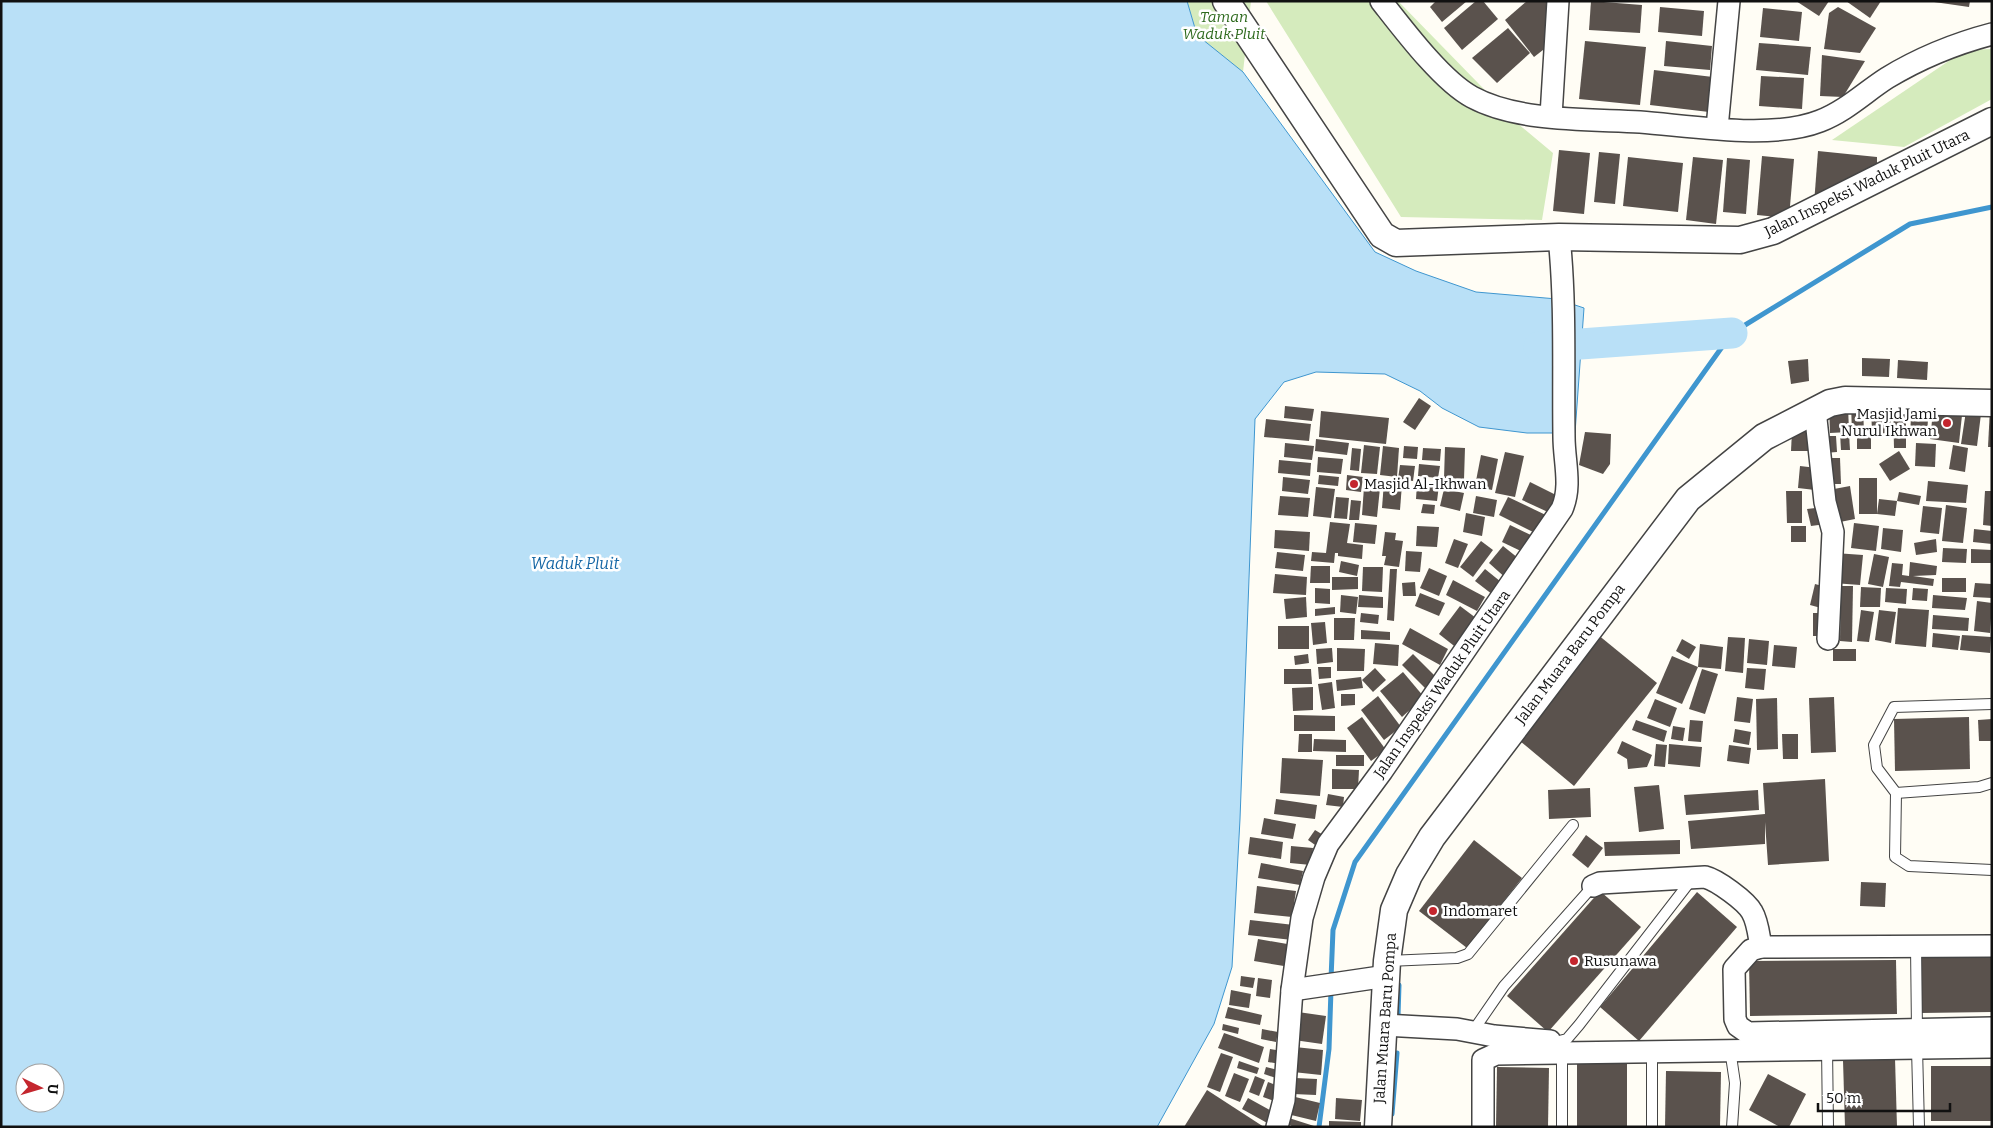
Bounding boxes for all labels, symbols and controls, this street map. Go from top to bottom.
park label: Taman Waduk Pluit [1183,8,1266,43]
street label: Jalan Inspeksi Waduk Pluit Utara [1761,125,1972,241]
place label: Masjid Jami Nurul Ikhwan [1841,405,1938,440]
marker: Masjid Jami Nurul Ikhwan [1941,417,1953,429]
place label: Masjid Al-Ikhwan [1364,475,1487,493]
marker: Masjid Al-Ikhwan [1348,478,1360,490]
water label: Waduk Pluit [531,554,620,573]
street label: Jalan Muara Baru Pompa [1511,580,1629,729]
street label: Jalan Inspeksi Waduk Pluit Utara [1369,586,1514,782]
place label: Indomaret [1443,902,1518,920]
marker: Indomaret [1427,905,1439,917]
street label: Jalan Muara Baru Pompa [1370,932,1400,1105]
place label: Rusunawa [1584,952,1657,970]
marker: Rusunawa [1568,955,1580,967]
north arrow [15,1063,65,1113]
scale bar [1818,1080,1950,1112]
text: U [43,1083,61,1096]
text: 50 m [1826,1089,1862,1107]

